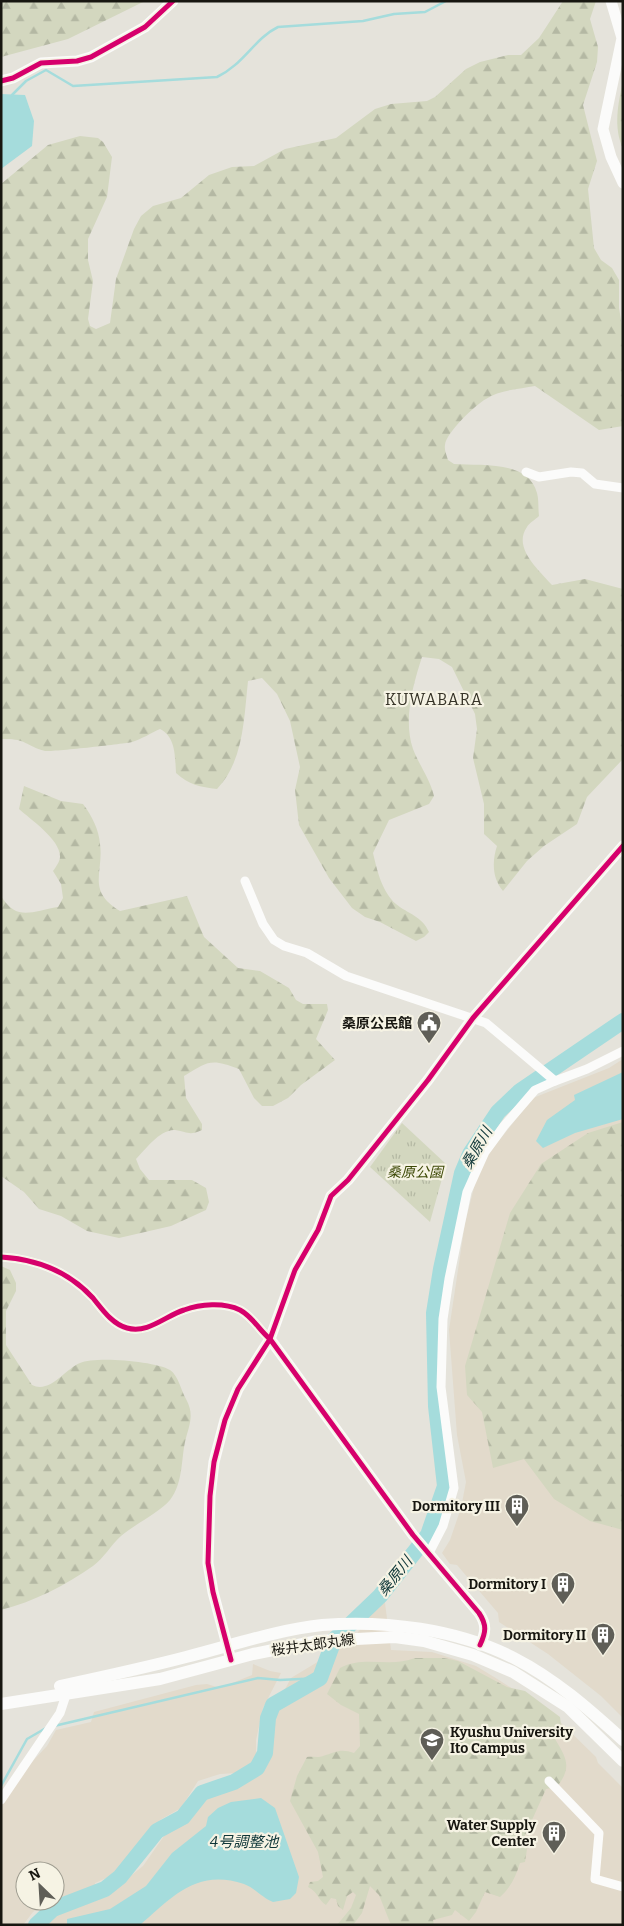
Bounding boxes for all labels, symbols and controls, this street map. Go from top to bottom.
district label: KUWABARA [385,690,483,709]
public building icon: 桑原公民館 [416,1010,442,1044]
place label: 桑原公民館 [342,1015,412,1032]
water label: 桑原川 [458,1122,497,1172]
park label: 桑原公園 [387,1164,445,1181]
building icon: Dormitory III [504,1493,530,1527]
place label: Dormitory III [412,1498,500,1515]
water label: 桑原川 [374,1551,417,1599]
building icon: Dormitory I [550,1571,576,1605]
place label: Dormitory I [468,1576,546,1593]
building icon: Dormitory II [590,1622,616,1656]
place label: Dormitory II [503,1627,586,1644]
street label: 桜井太郎丸線 [270,1631,356,1659]
place label: Kyushu University Ito Campus [450,1724,573,1757]
school or university icon: Kyushu University Ito Campus [419,1727,445,1761]
place label: Water Supply Center [447,1817,536,1850]
building icon: Water Supply Center [541,1820,567,1854]
water label: 4号調整池 [210,1833,280,1851]
north arrow [15,1861,65,1911]
text: N [26,1865,43,1885]

